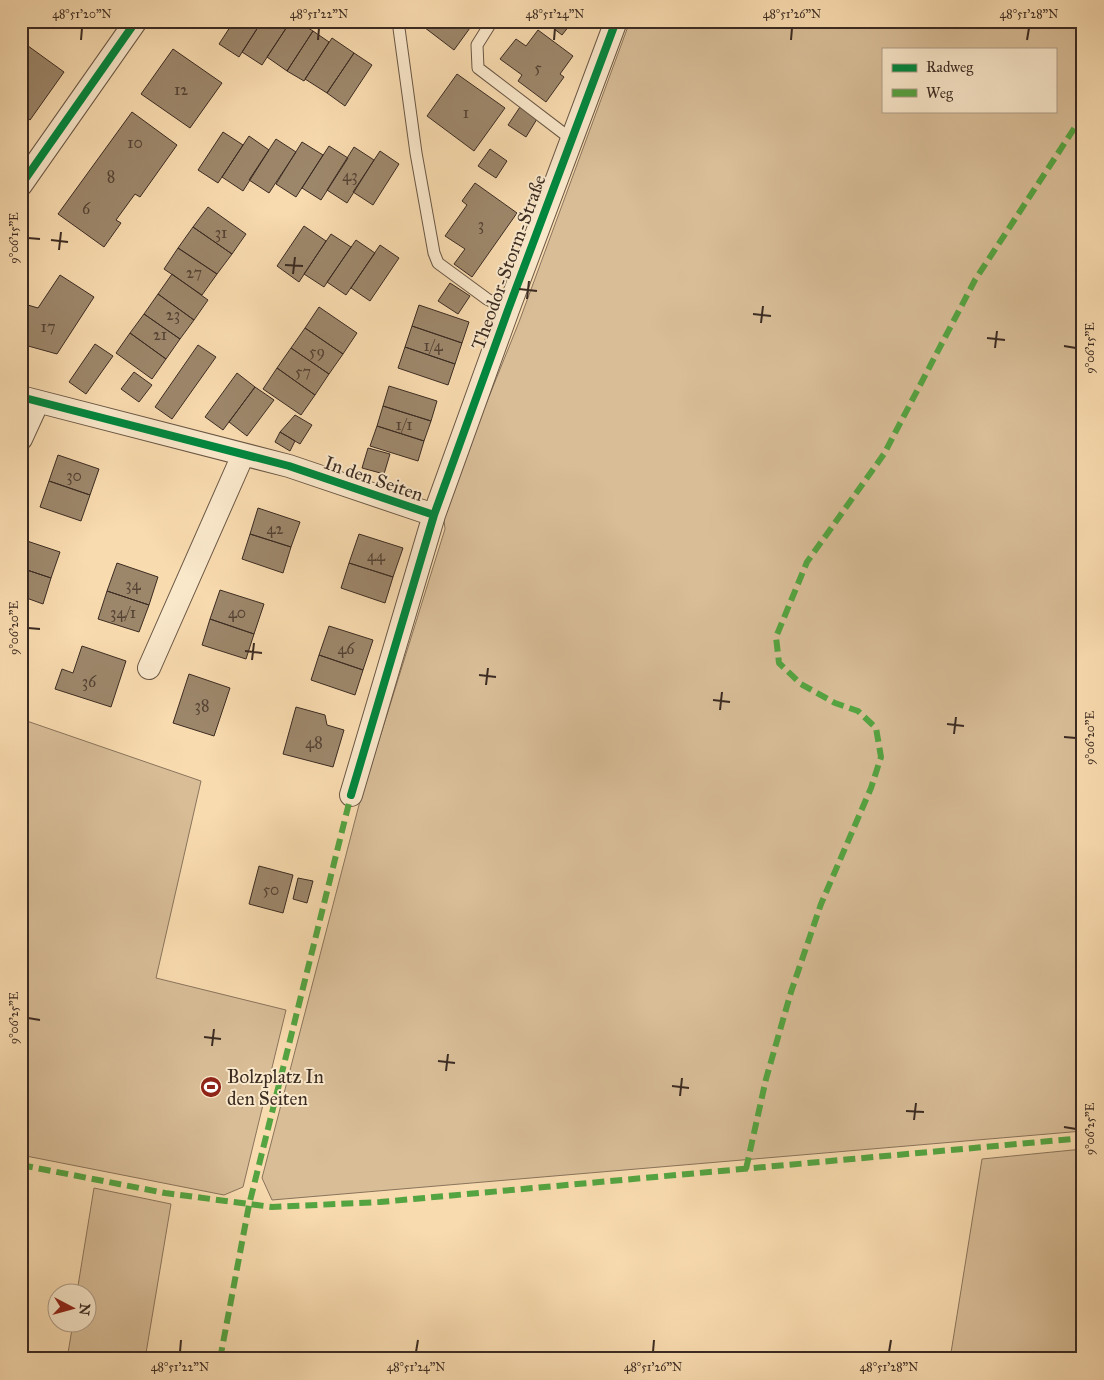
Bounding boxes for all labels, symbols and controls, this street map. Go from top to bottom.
text: 48°51'20"N [52,7,112,21]
text: 48°51'22"N [290,7,348,21]
text: 48°51'24"N [525,7,585,21]
text: 48°51'26"N [763,7,821,21]
text: 48°51'28"N [1000,7,1058,21]
legend [882,48,1056,112]
house number: 5 [534,58,542,77]
text: Radweg [926,58,974,76]
house number: 12 [174,80,188,99]
text: Weg [926,84,954,102]
house number: 1 [463,103,469,122]
house number: 10 [127,133,143,152]
house number: 43 [342,166,358,185]
house number: 8 [107,167,115,186]
street label: Theodor-Storm-Straße [466,172,551,353]
house number: 6 [82,199,91,218]
text: 9°06'15"E [7,212,21,264]
house number: 3 [478,215,484,234]
house number: 31 [215,223,227,242]
house number: 27 [186,263,202,282]
house number: 23 [166,305,180,324]
house number: 17 [41,317,55,336]
text: 9°06'15"E [1083,322,1097,374]
house number: 21 [153,325,167,344]
house number: 1/4 [423,336,444,355]
house number: 59 [309,342,325,361]
house number: 57 [295,362,311,381]
house number: 1/1 [396,415,412,434]
street label: In den Seiten [321,451,426,506]
house number: 30 [66,466,82,485]
house number: 42 [267,519,284,538]
house number: 44 [367,546,386,565]
house number: 34 [125,575,142,594]
text: 9°06'20"E [7,601,21,655]
house number: 34/1 [110,603,136,622]
house number: 40 [228,603,246,622]
house number: 46 [337,639,355,658]
house number: 36 [82,672,97,691]
house number: 38 [195,696,209,715]
text: 9°06'20"E [1083,711,1097,765]
house number: 48 [305,733,323,752]
house number: 50 [263,880,279,899]
text: 9°06'25"E [7,991,21,1044]
place label: Bolzplatz In den Seiten [227,1065,324,1110]
sports icon: Bolzplatz In den Seiten [199,1075,223,1099]
text: 9°06'25"E [1083,1102,1097,1155]
north arrow [48,1282,98,1332]
text: N [75,1303,94,1316]
text: 48°51'22"N [151,1360,209,1374]
text: 48°51'24"N [386,1360,446,1374]
text: 48°51'26"N [624,1360,682,1374]
text: 48°51'28"N [860,1360,918,1374]

